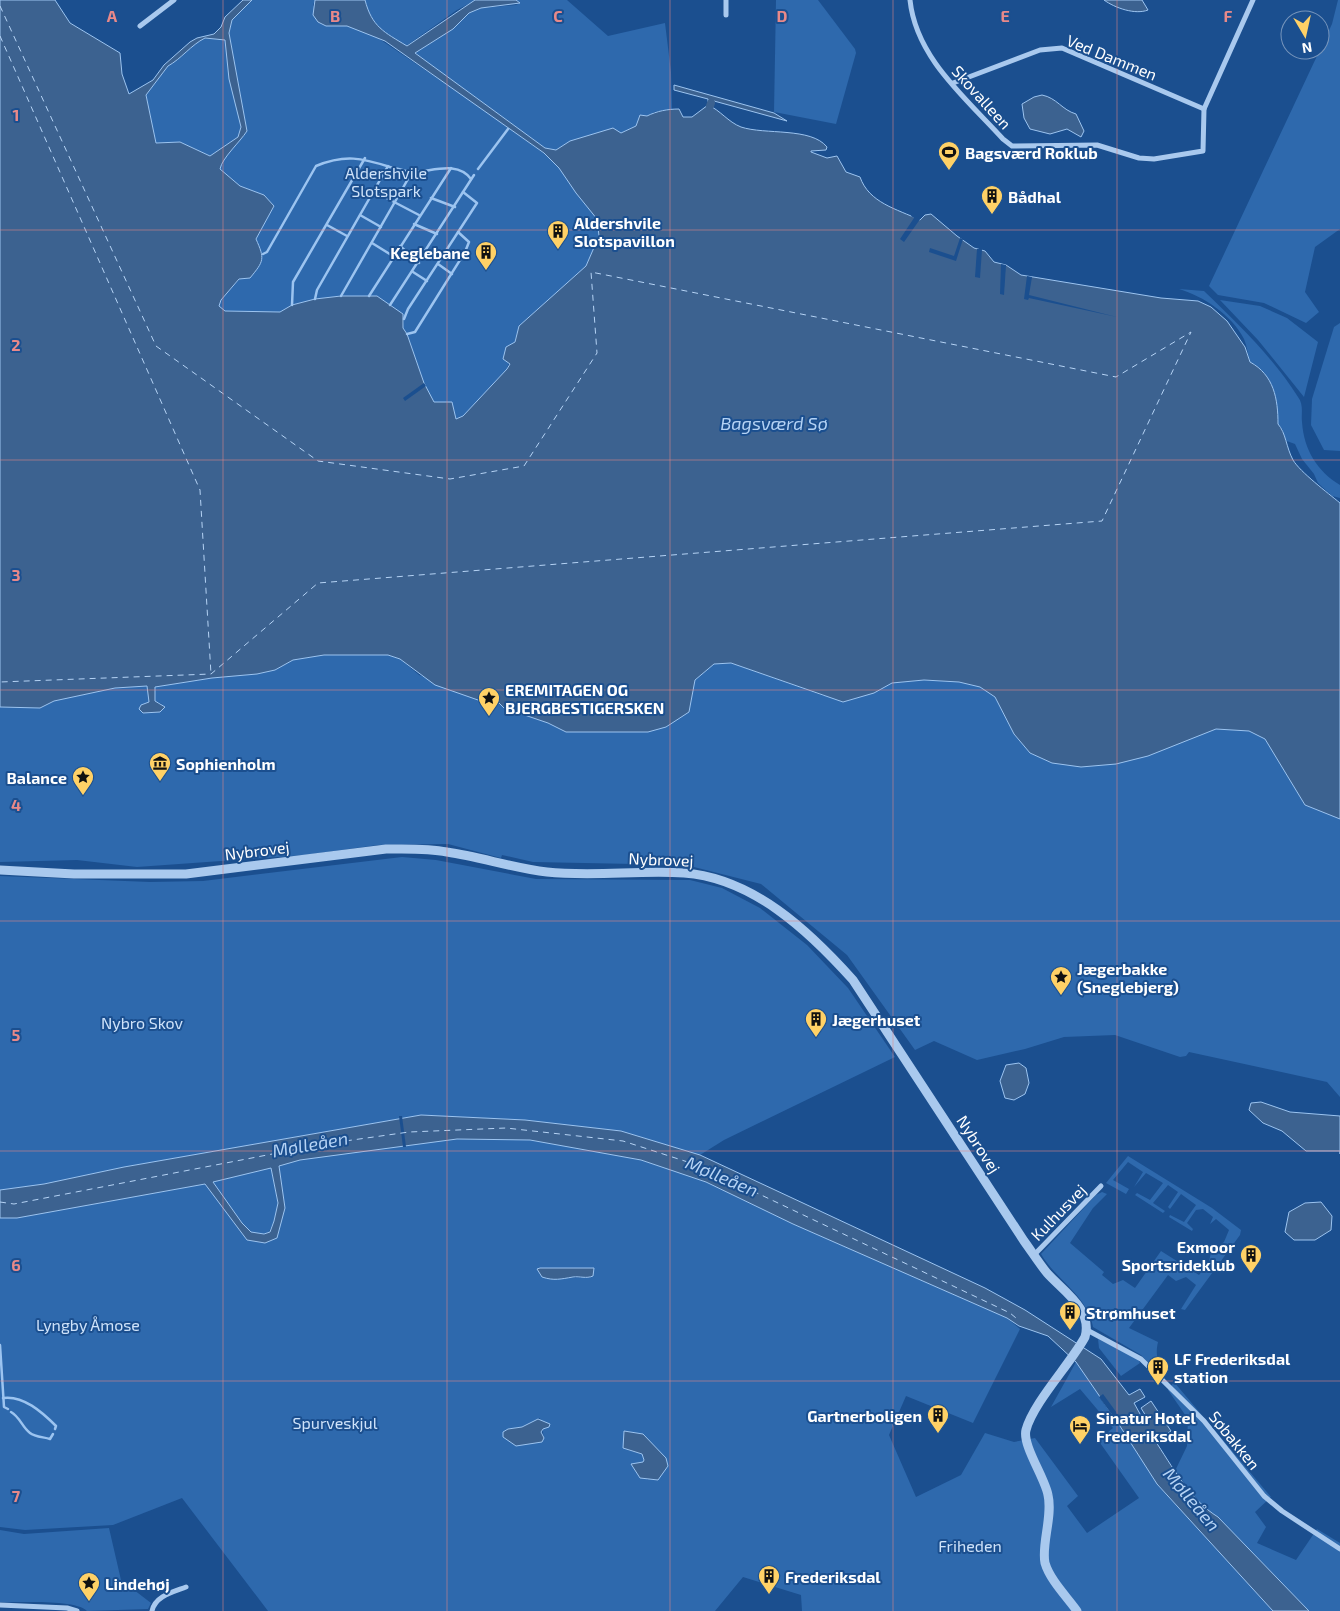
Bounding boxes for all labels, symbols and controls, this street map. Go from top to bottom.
text: A [107,6,118,25]
text: B [330,6,340,25]
text: C [553,6,563,25]
text: D [777,6,788,25]
text: E [1000,6,1010,25]
text: F [1224,6,1233,25]
north arrow [1280,10,1330,60]
street label: Ved Dammen [1064,30,1160,84]
text: N [1301,39,1313,58]
street label: Skovalleen [948,61,1016,133]
text: 1 [13,105,19,124]
sports icon: Bagsværd Roklub [937,140,961,171]
place label: Bagsværd Roklub [965,143,1098,162]
park label: Aldershvile Slotspark [345,163,427,200]
building icon: Bådhal [980,184,1004,215]
place label: Bådhal [1008,187,1062,206]
place label: Aldershvile Slotspavillon [574,213,675,250]
building icon: Aldershvile Slotspavillon [546,219,570,250]
building icon: Keglebane [474,240,498,271]
place label: Keglebane [390,243,470,262]
text: 2 [11,335,21,354]
water label: Bagsværd Sø [720,412,828,434]
text: 3 [11,565,21,584]
place label: EREMITAGEN OG BJERGBESTIGERSKEN [505,680,664,717]
place icon: EREMITAGEN OG BJERGBESTIGERSKEN [477,686,501,717]
museum icon: Sophienholm [148,751,172,782]
place label: Sophienholm [176,754,276,773]
place icon: Balance [71,765,95,796]
place label: Balance [7,768,67,787]
text: 4 [11,795,21,814]
street label: Nybrovej [224,837,291,864]
street label: Nybrovej [628,848,694,871]
place label: Jægerbakke (Sneglebjerg) [1077,959,1179,996]
place icon: Jægerbakke (Sneglebjerg) [1049,965,1073,996]
building icon: Jægerhuset [804,1007,828,1038]
place label: Jægerhuset [832,1010,921,1029]
park label: Nybro Skov [101,1013,184,1032]
text: 5 [12,1025,21,1044]
street label: Nybrovej [952,1112,1005,1177]
water label: Mølleåen [270,1127,350,1161]
water label: Mølleåen [682,1151,762,1201]
street label: Kulhusvej [1027,1180,1090,1245]
place label: Exmoor Sportsrideklub [1122,1237,1235,1274]
building icon: Exmoor Sportsrideklub [1239,1243,1263,1274]
text: 6 [11,1255,21,1274]
building icon: Strømhuset [1058,1300,1082,1331]
place label: Strømhuset [1086,1303,1176,1322]
park label: Lyngby Åmose [36,1315,140,1334]
place label: LF Frederiksdal station [1174,1349,1291,1386]
building icon: LF Frederiksdal station [1146,1355,1170,1386]
building icon: Gartnerboligen [926,1403,950,1434]
place label: Gartnerboligen [807,1406,922,1425]
street label: Søbakken [1206,1407,1264,1473]
place label: Sinatur Hotel Frederiksdal [1096,1408,1197,1445]
park label: Spurveskjul [293,1413,378,1433]
hotel icon: Sinatur Hotel Frederiksdal [1068,1414,1092,1445]
water label: Mølleåen [1159,1463,1225,1535]
text: 7 [12,1486,21,1505]
park label: Friheden [938,1536,1002,1555]
building icon: Frederiksdal [757,1564,781,1595]
place label: Frederiksdal [785,1567,881,1586]
place icon: Lindehøj [77,1571,101,1602]
place label: Lindehøj [105,1574,170,1593]

